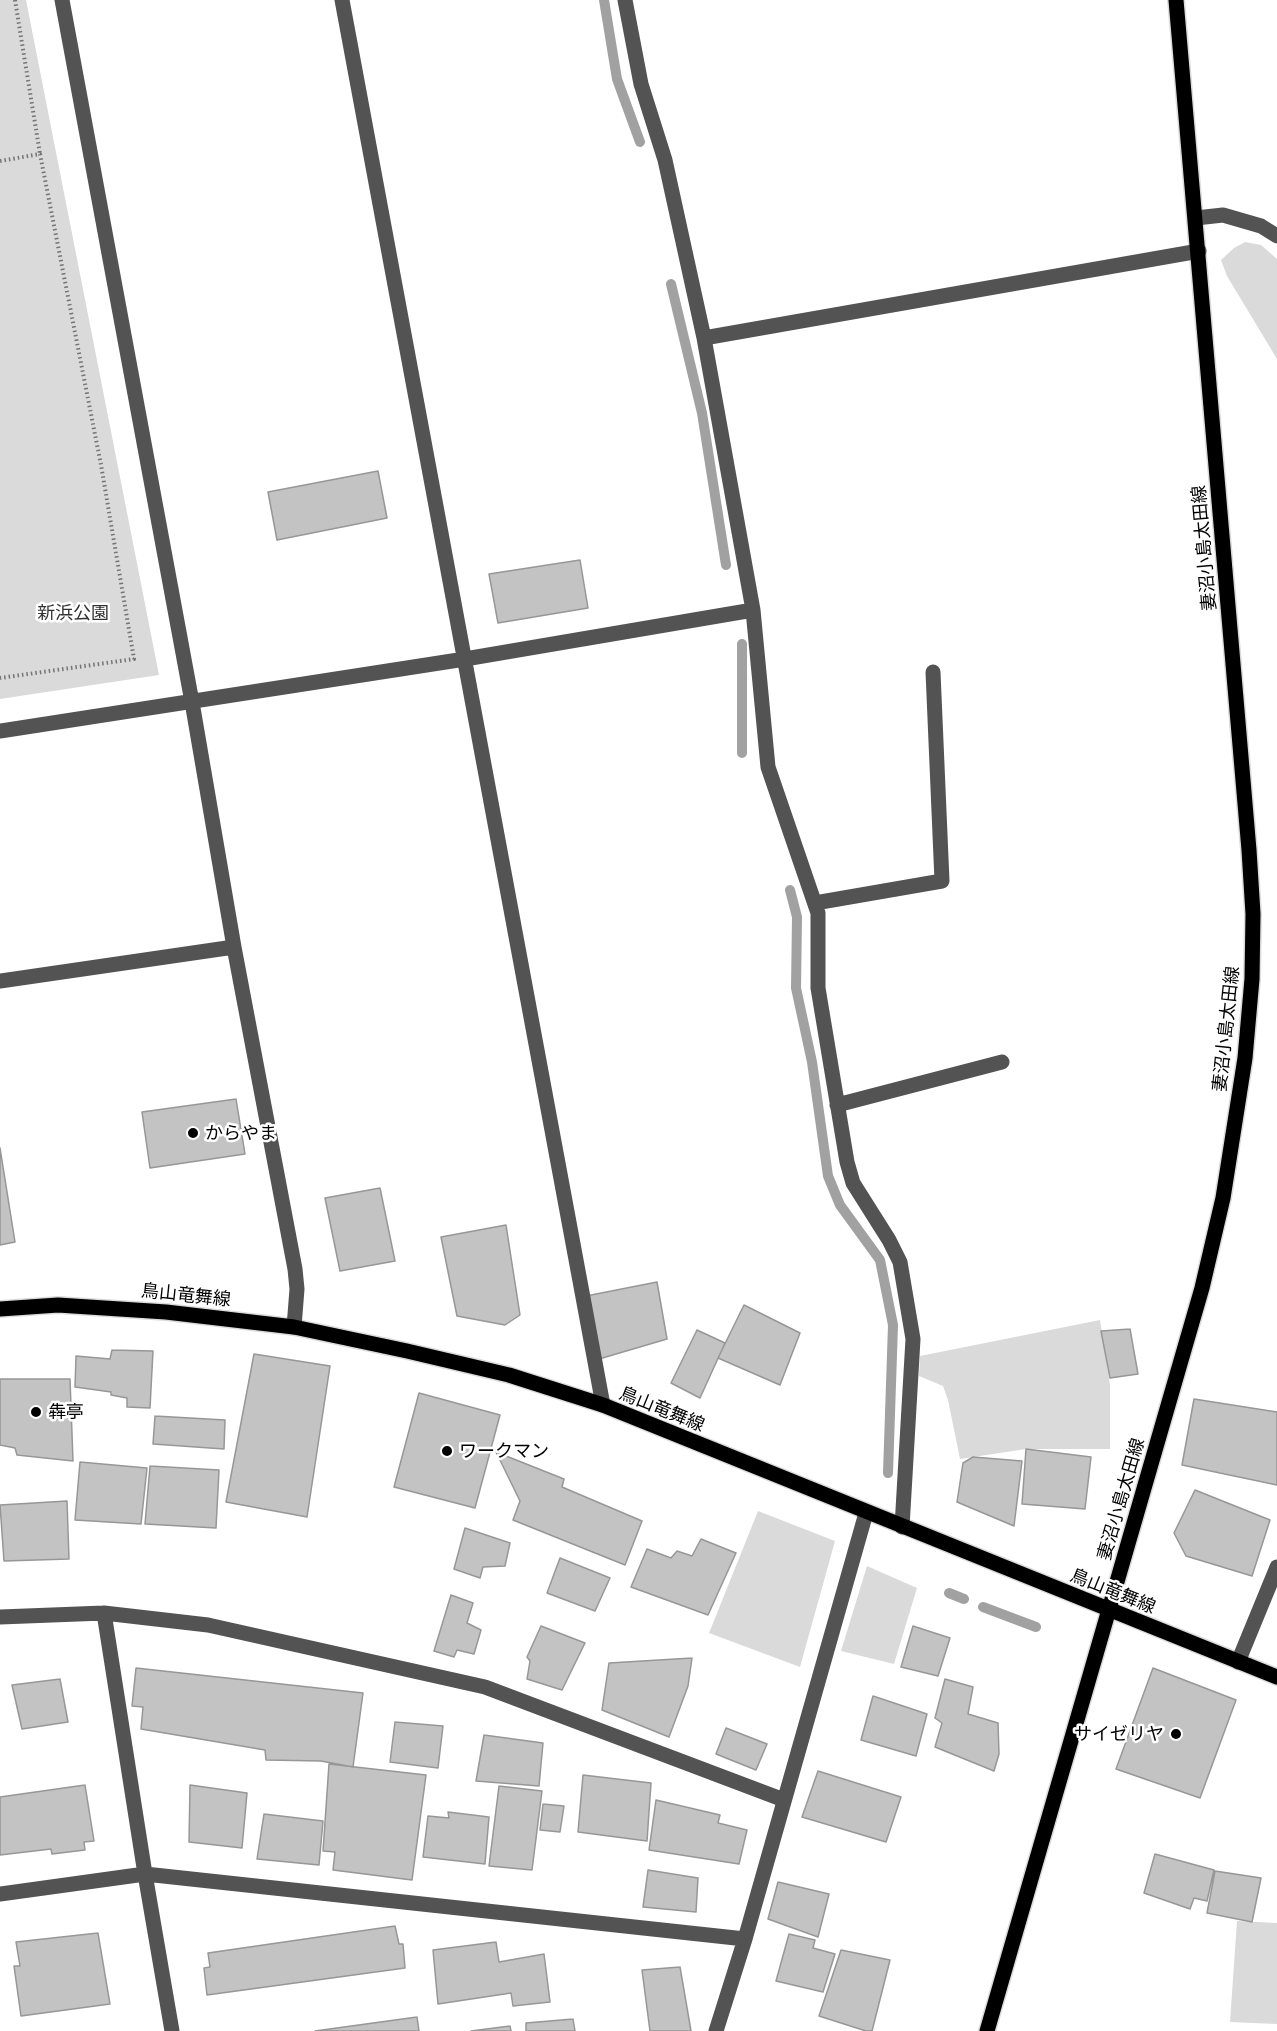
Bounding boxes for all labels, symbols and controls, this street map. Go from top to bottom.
street label: 妻沼小島太田線 [1188,484,1220,612]
park label: 新浜公園 [37,602,109,624]
street label: 妻沼小島太田線 [1209,965,1243,1093]
place label: からやま [205,1122,277,1144]
marker: からやま [186,1126,200,1140]
street label: 鳥山竜舞線 [140,1280,232,1310]
street label: 鳥山竜舞線 [616,1382,708,1436]
place label: 犇亭 [48,1401,84,1423]
marker: 犇亭 [29,1405,43,1419]
street label: 妻沼小島太田線 [1093,1435,1149,1563]
place label: ワークマン [459,1440,549,1462]
marker: ワークマン [440,1444,454,1458]
street label: 鳥山竜舞線 [1067,1564,1159,1618]
place label: サイゼリヤ [1074,1723,1164,1745]
marker: サイゼリヤ [1169,1727,1183,1741]

